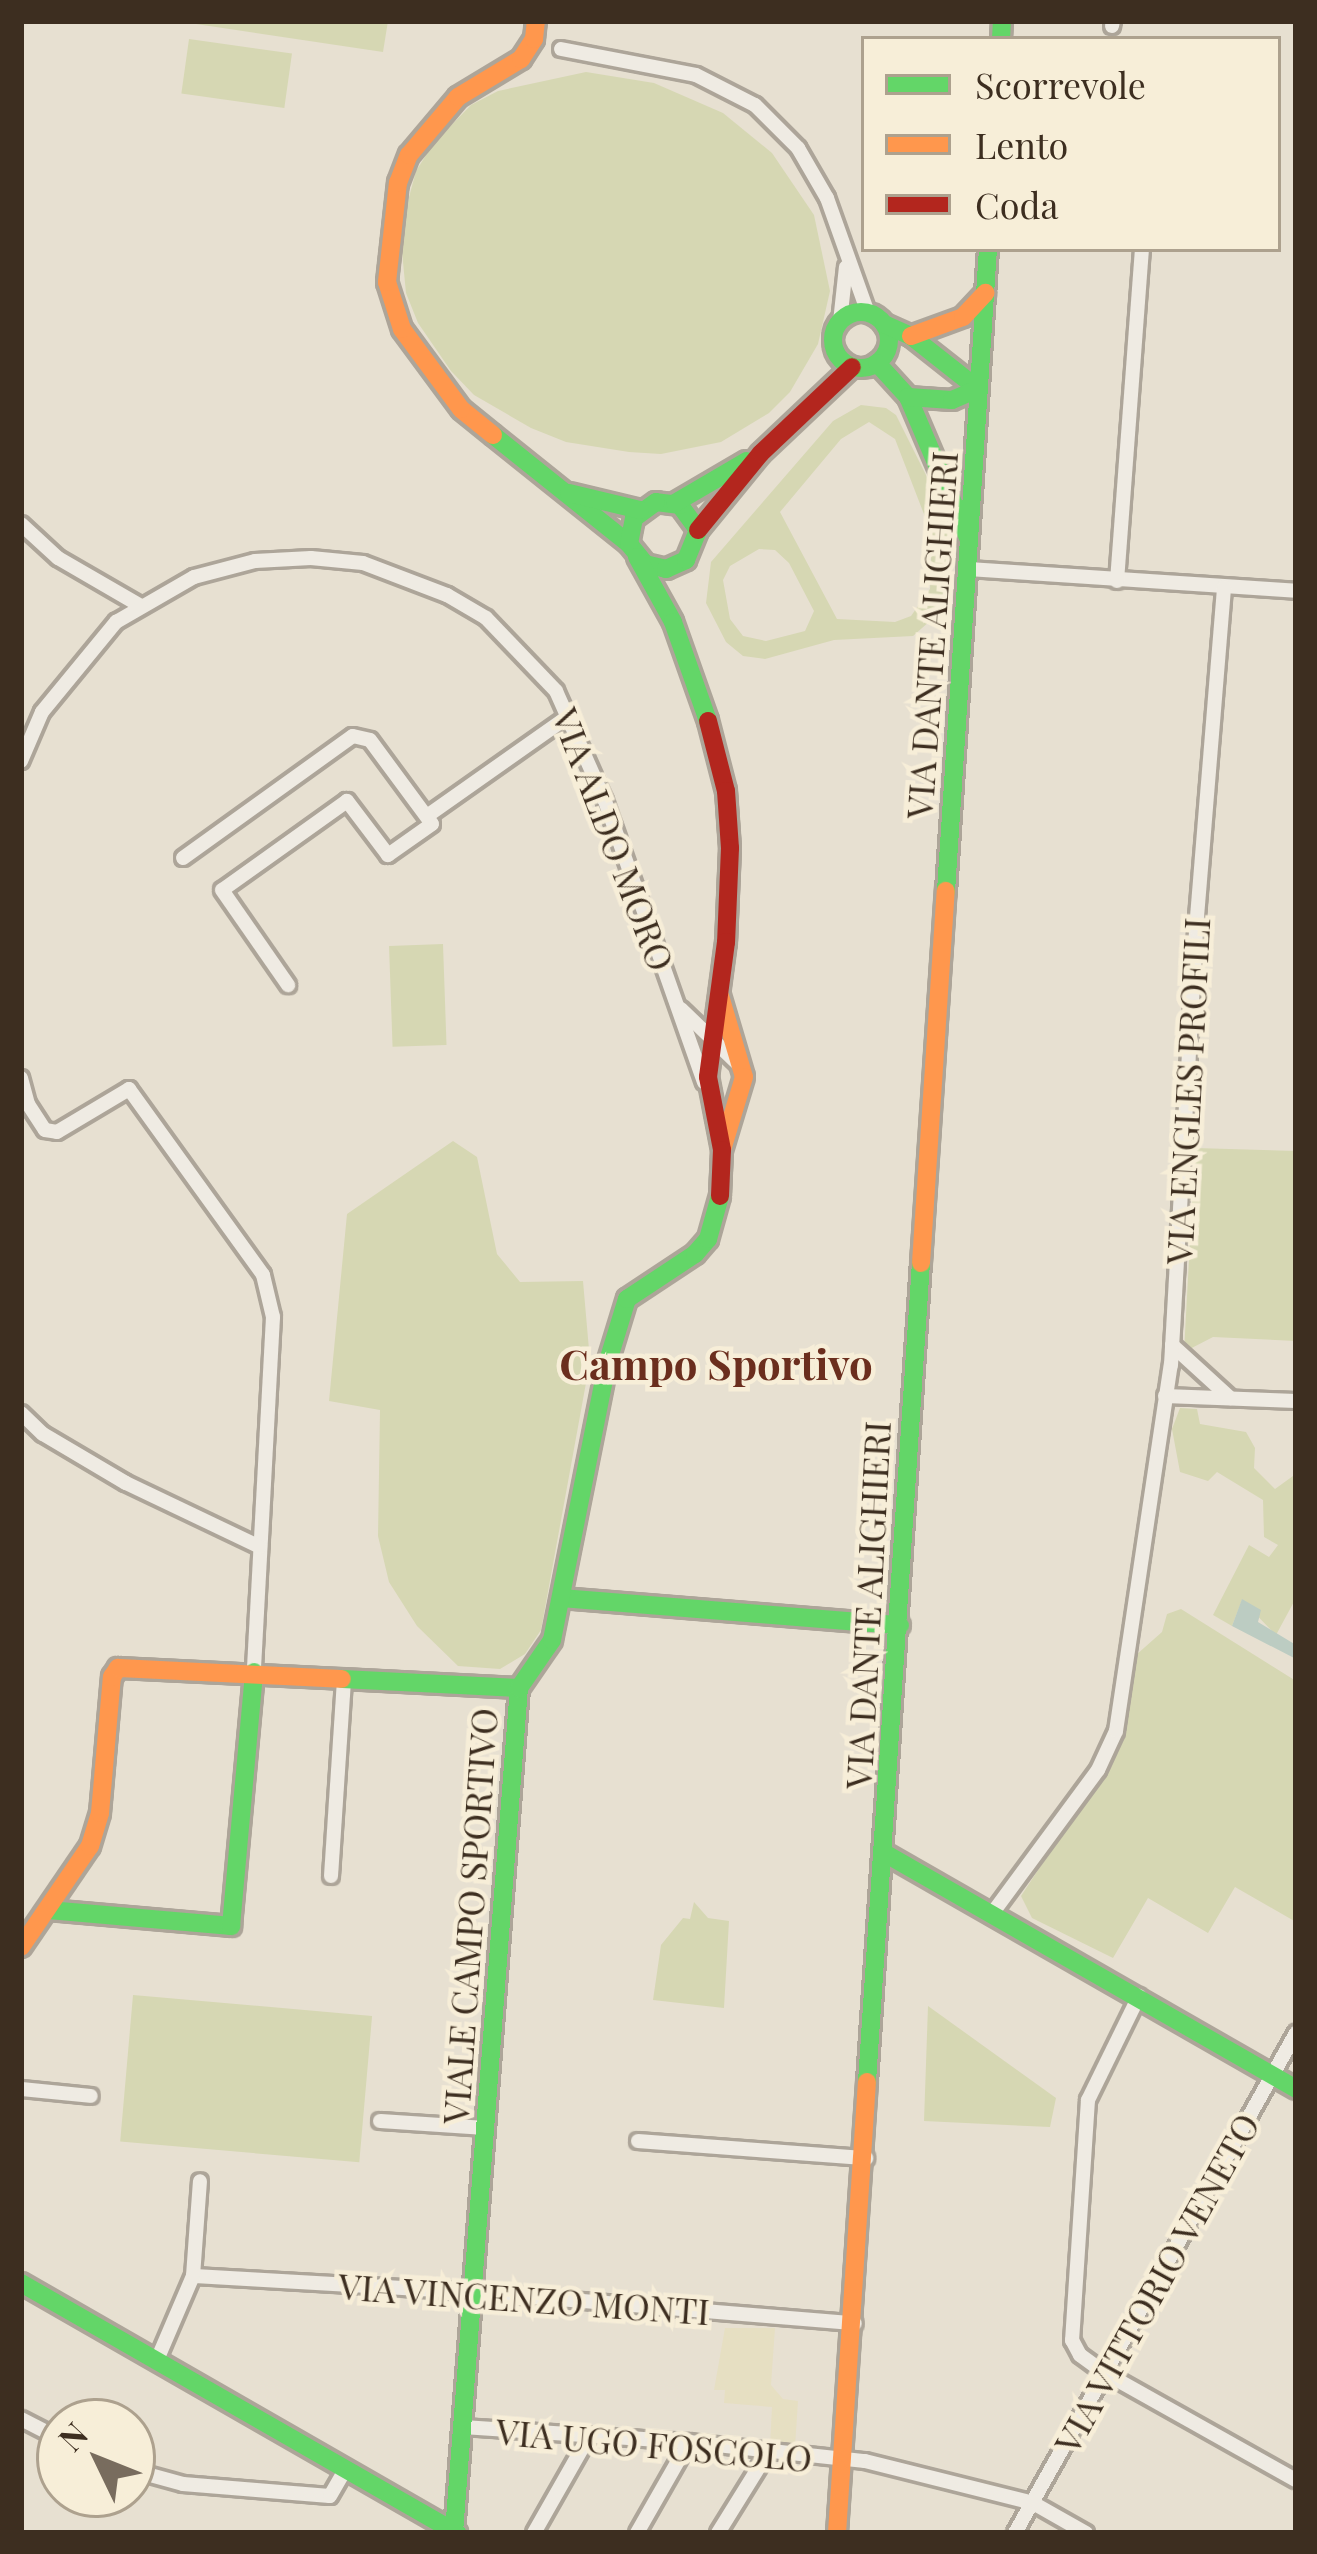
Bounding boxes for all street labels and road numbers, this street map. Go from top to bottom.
street label: VIA DANTE ALIGHIERI [897,449,965,821]
street label: VIA ALDO MORO [544,701,684,977]
street label: VIA ENGLES PROFILI [1156,916,1218,1266]
street label: VIA DANTE ALIGHIERI [836,1419,898,1791]
street label: VIALE CAMPO SPORTIVO [433,1707,505,2125]
street label: VIA VITTORIO VENETO [1044,2104,1268,2462]
street label: VIA VINCENZO MONTI [336,2263,712,2333]
street label: VIA UGO FOSCOLO [494,2409,814,2479]

